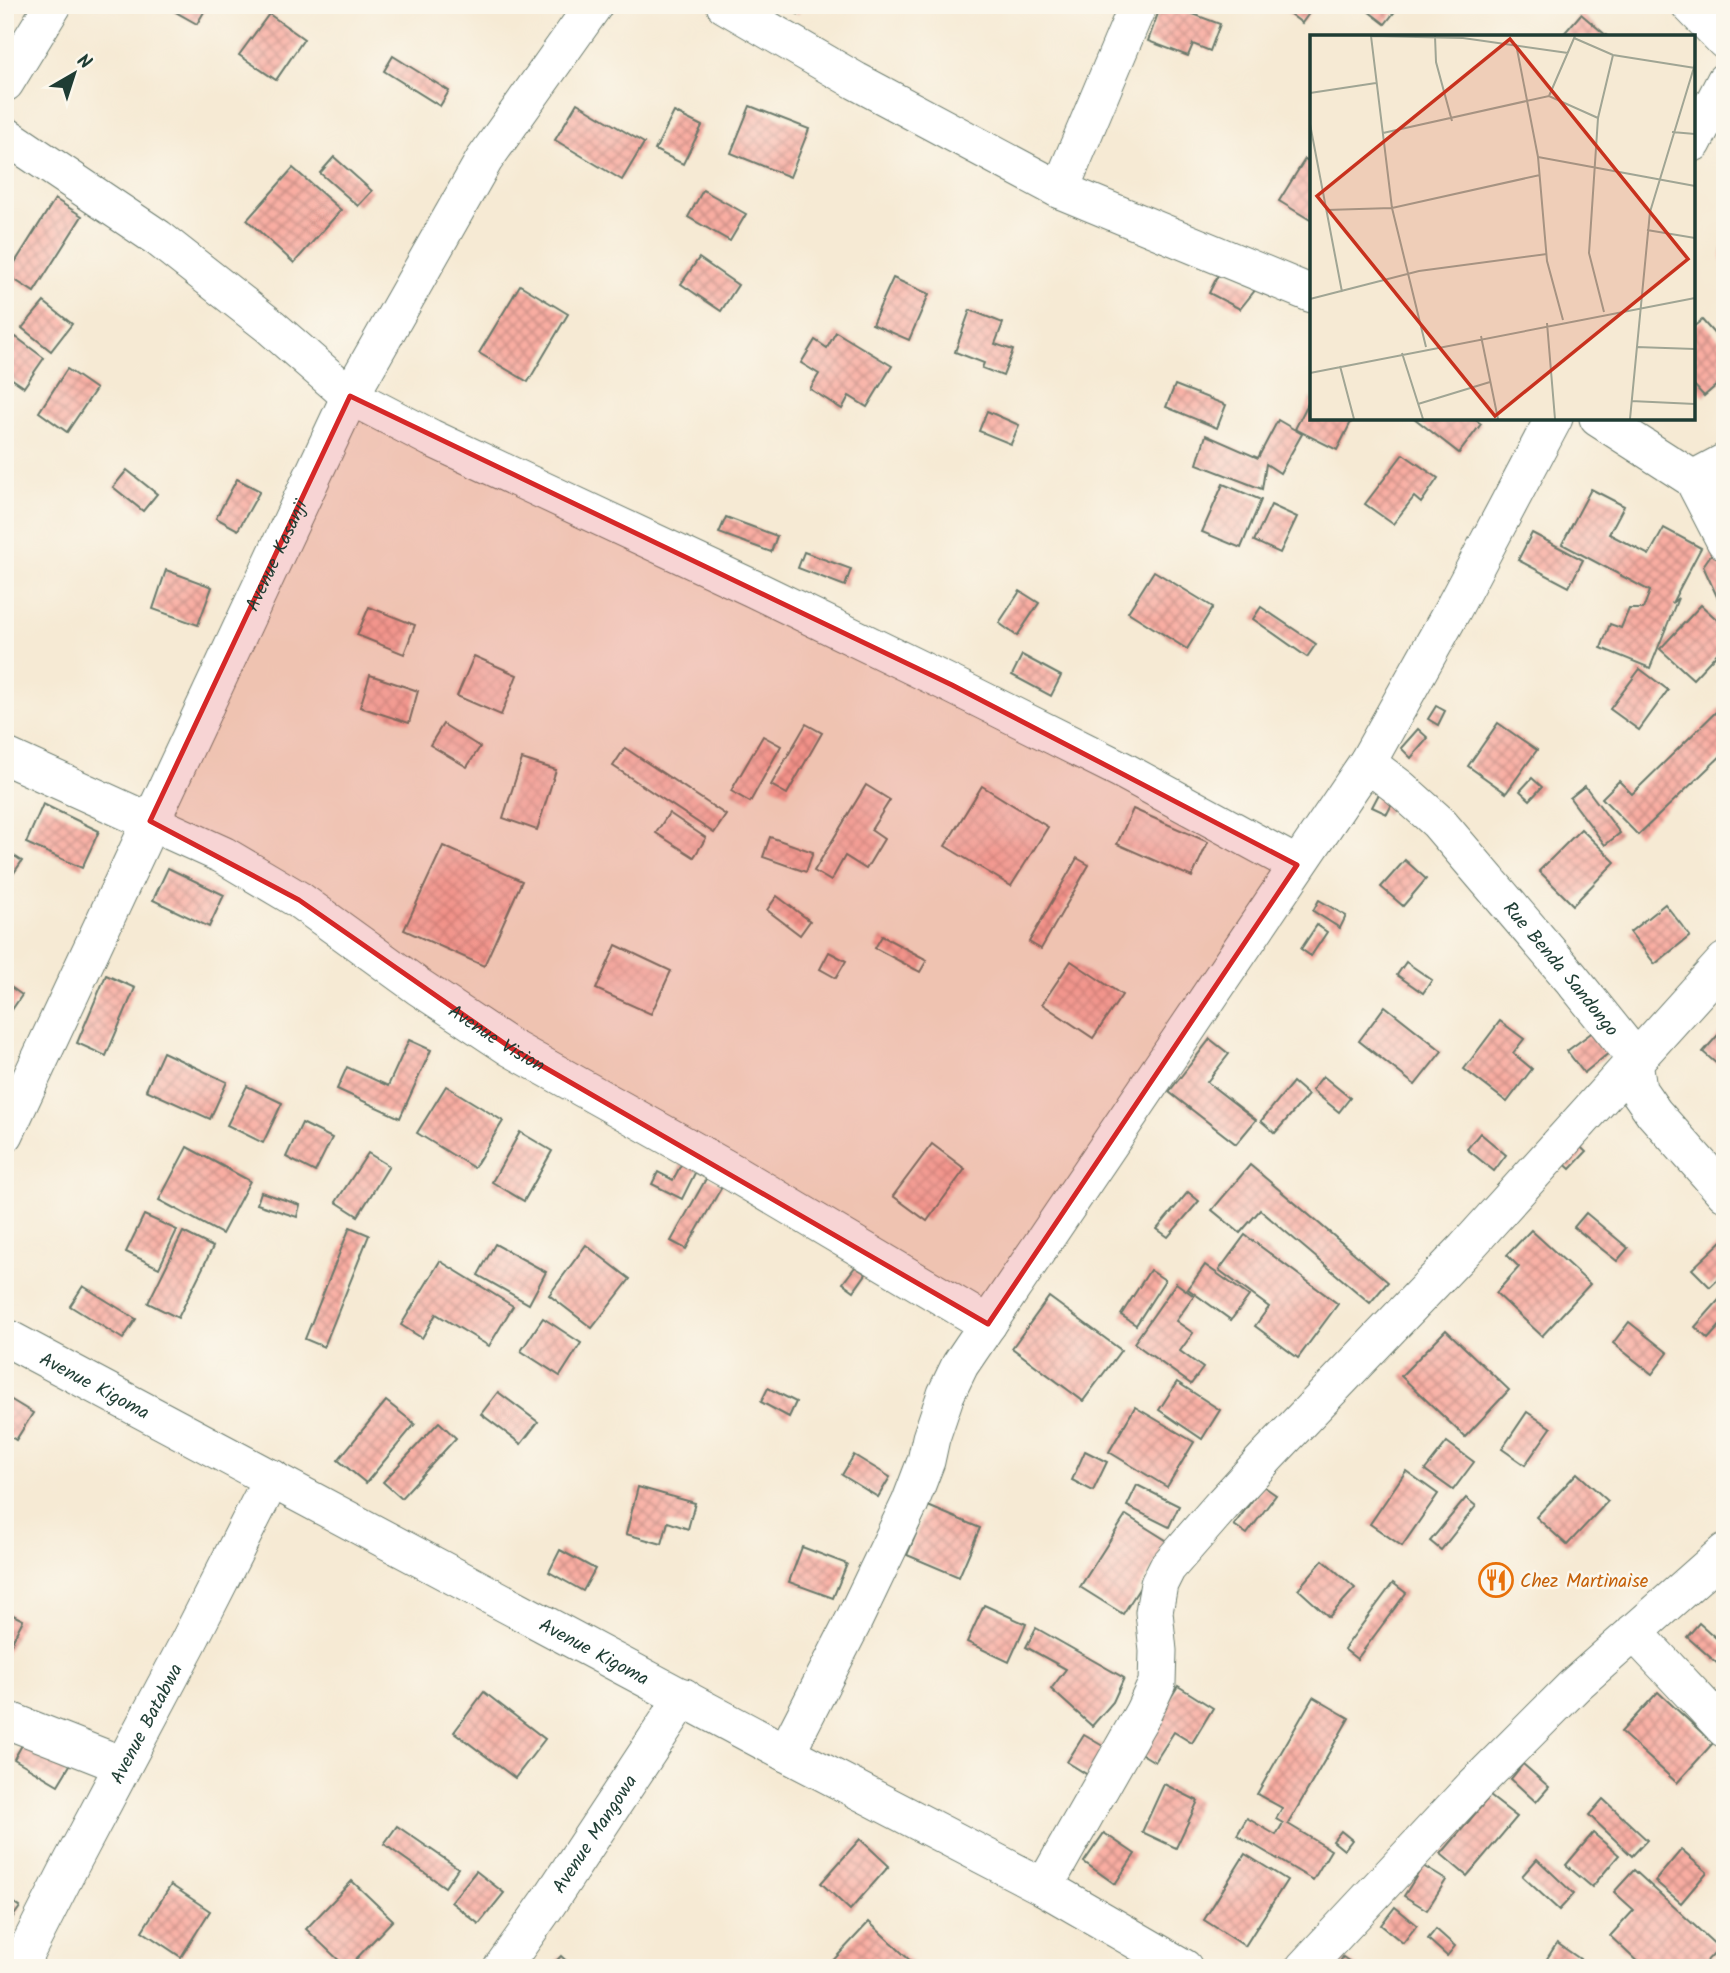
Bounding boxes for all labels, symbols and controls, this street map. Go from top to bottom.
inset map [1310,35,1695,420]
north arrow [38,38,108,108]
text: N [69,47,98,78]
street label: Avenue Kasanji [238,494,317,617]
street label: Rue Benda Sandongo [1495,895,1626,1044]
street label: Avenue Vision [441,997,550,1081]
street label: Avenue Kigoma [34,1345,155,1428]
restaurant icon: Chez Martinaise [1477,1561,1515,1599]
place label: Chez Martinaise [1520,1567,1649,1597]
street label: Avenue Kigoma [533,1611,654,1695]
street label: Avenue Batabwa [103,1659,192,1790]
street label: Avenue Mangowa [545,1769,646,1900]

